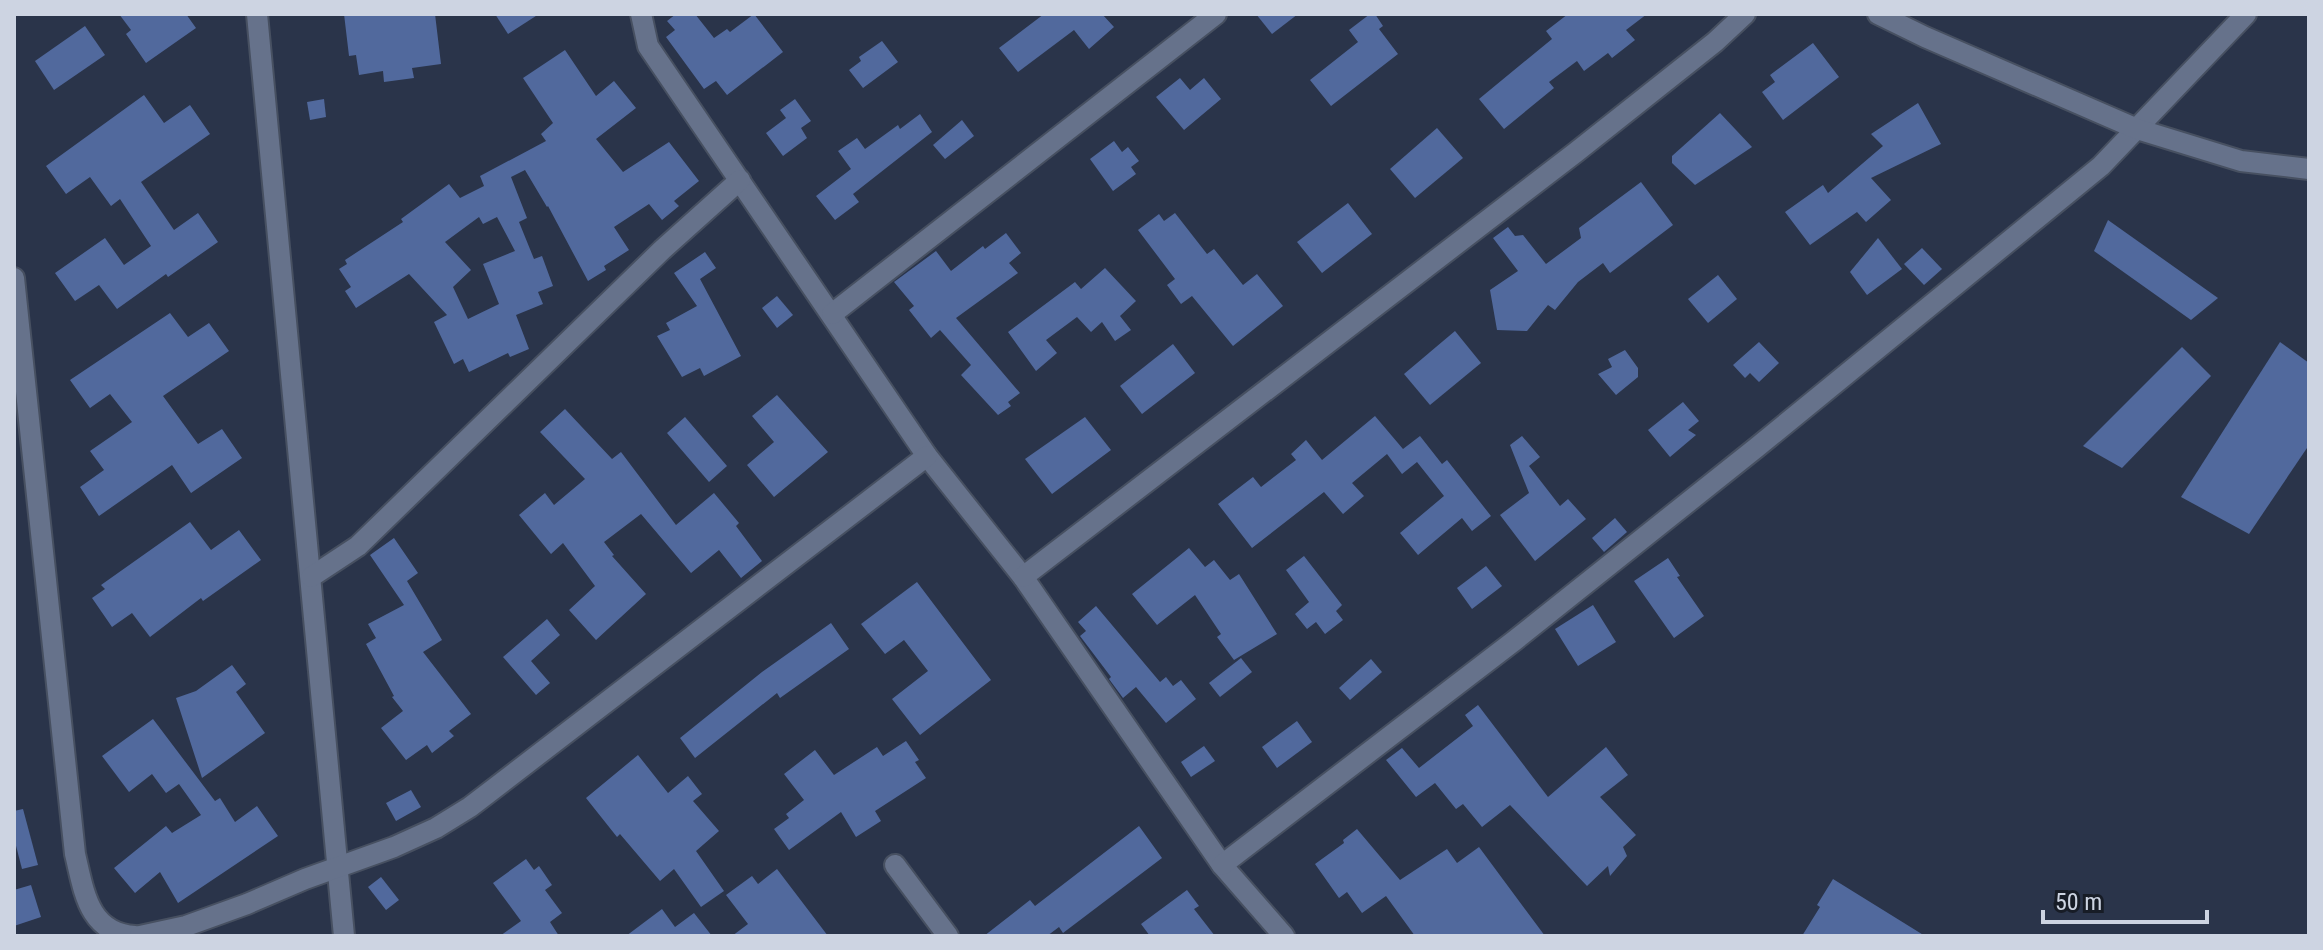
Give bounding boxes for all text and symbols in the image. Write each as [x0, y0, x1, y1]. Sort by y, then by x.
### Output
scale bar [2043, 874, 2207, 924]
text: 50 m [2055, 888, 2102, 916]

